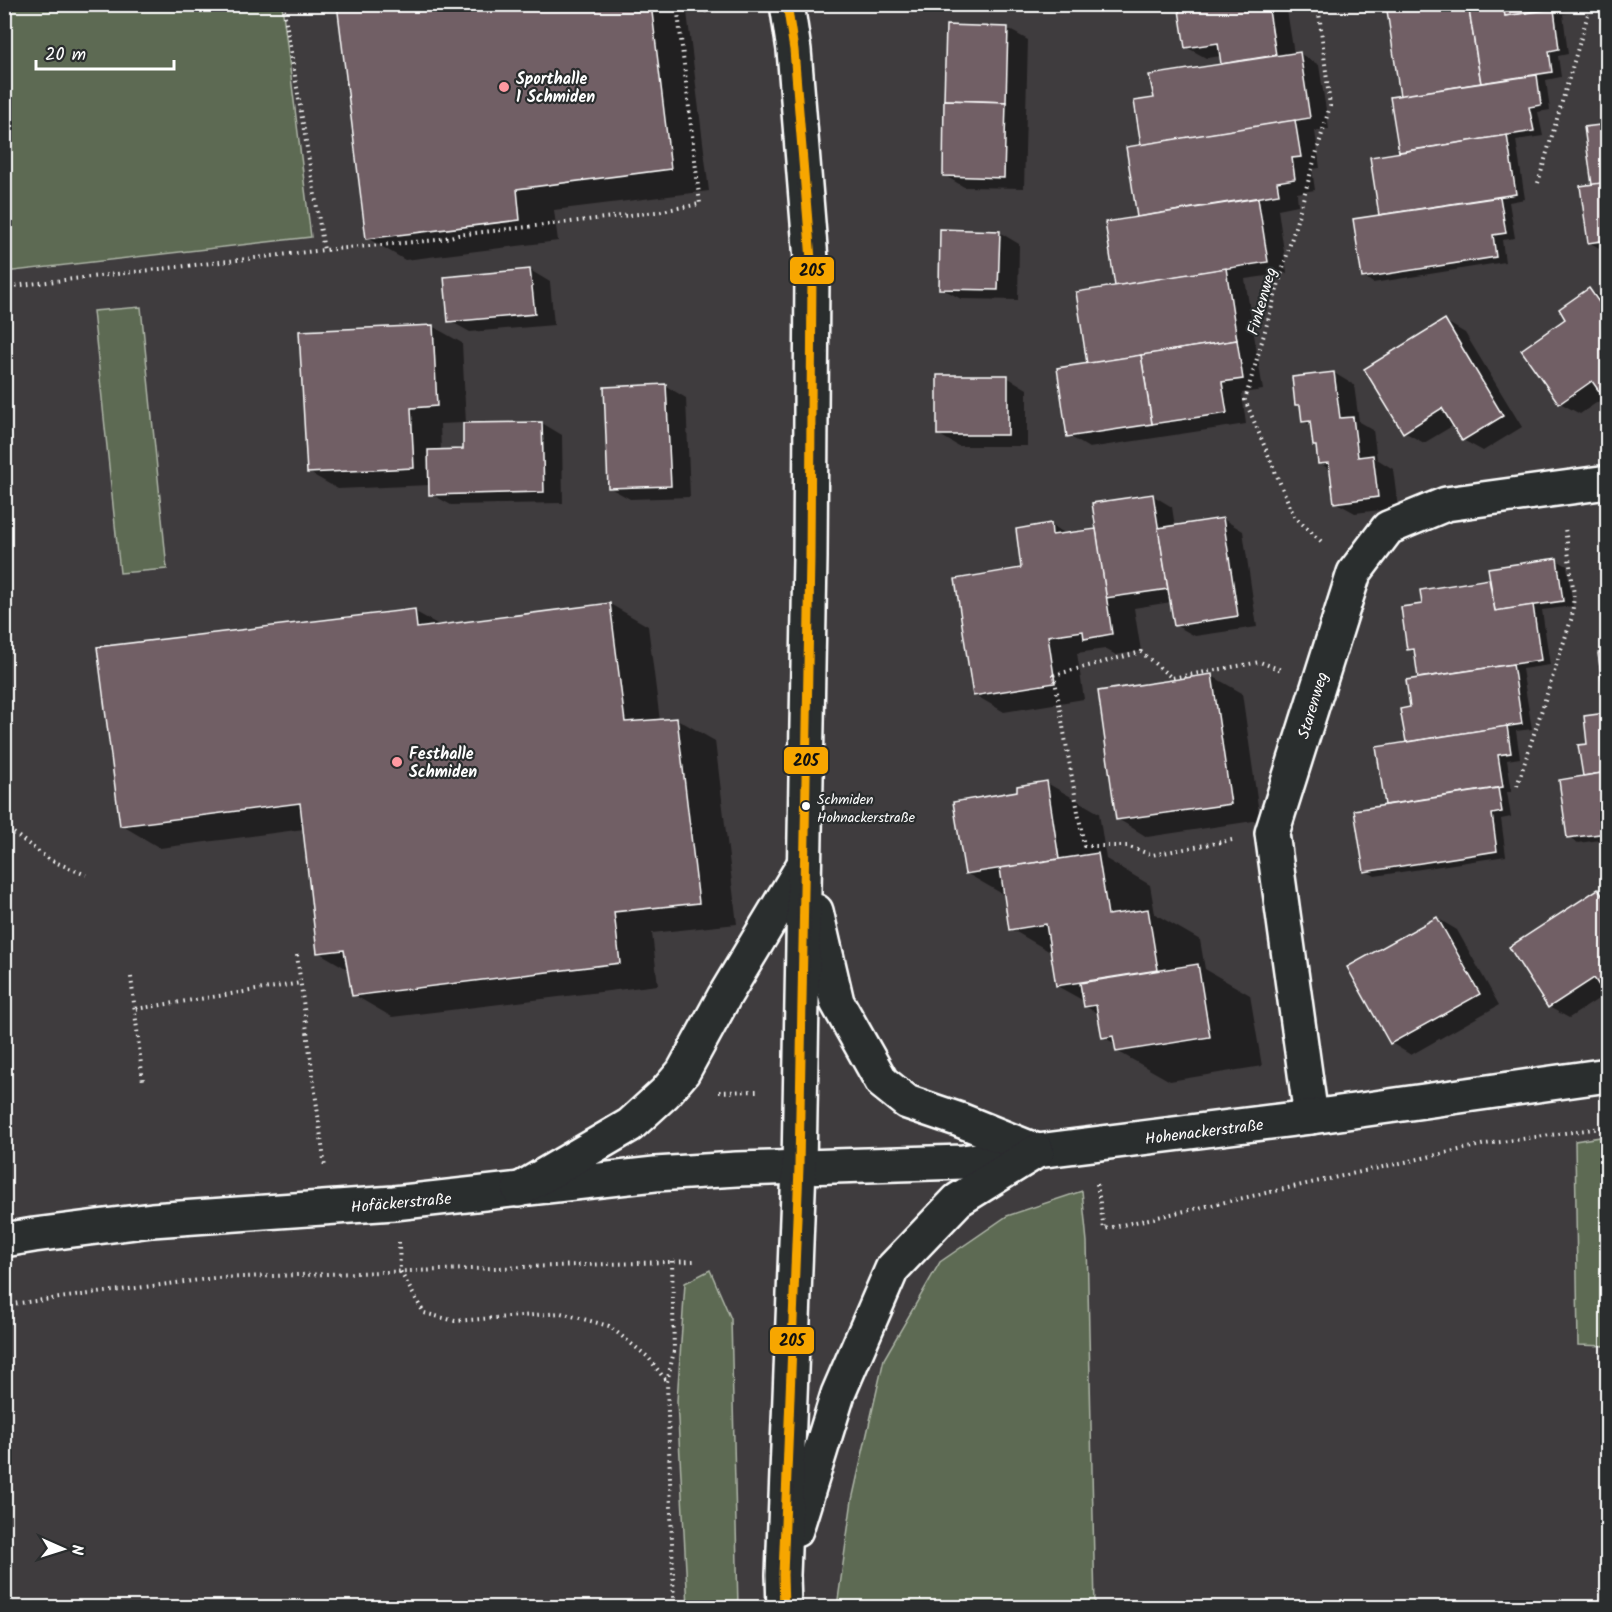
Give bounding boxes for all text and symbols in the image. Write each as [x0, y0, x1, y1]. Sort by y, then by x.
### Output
scale bar [36, 33, 174, 71]
text: 20 m [45, 41, 86, 70]
place label: Sporthalle 1 Schmiden [516, 67, 595, 110]
marker: Sporthalle 1 Schmiden [497, 80, 511, 94]
line badge: 205 [789, 256, 835, 285]
text: 205 [799, 259, 827, 284]
street label: Finkenweg [1241, 265, 1284, 338]
street label: Starenweg [1291, 669, 1335, 742]
place label: Festhalle Schmiden [409, 742, 477, 785]
line badge: 205 [783, 746, 829, 775]
text: 205 [793, 749, 821, 774]
marker: Festhalle Schmiden [390, 755, 404, 769]
place label: Schmiden Hohnackerstraße [817, 789, 916, 829]
marker: Schmiden Hohnackerstraße [800, 800, 812, 812]
street label: Hohenackerstraße [1143, 1113, 1265, 1152]
street label: Hofäckerstraße [350, 1187, 453, 1220]
line badge: 205 [769, 1326, 815, 1355]
text: 205 [779, 1329, 807, 1354]
north arrow [33, 1519, 93, 1579]
text: N [64, 1544, 89, 1555]

